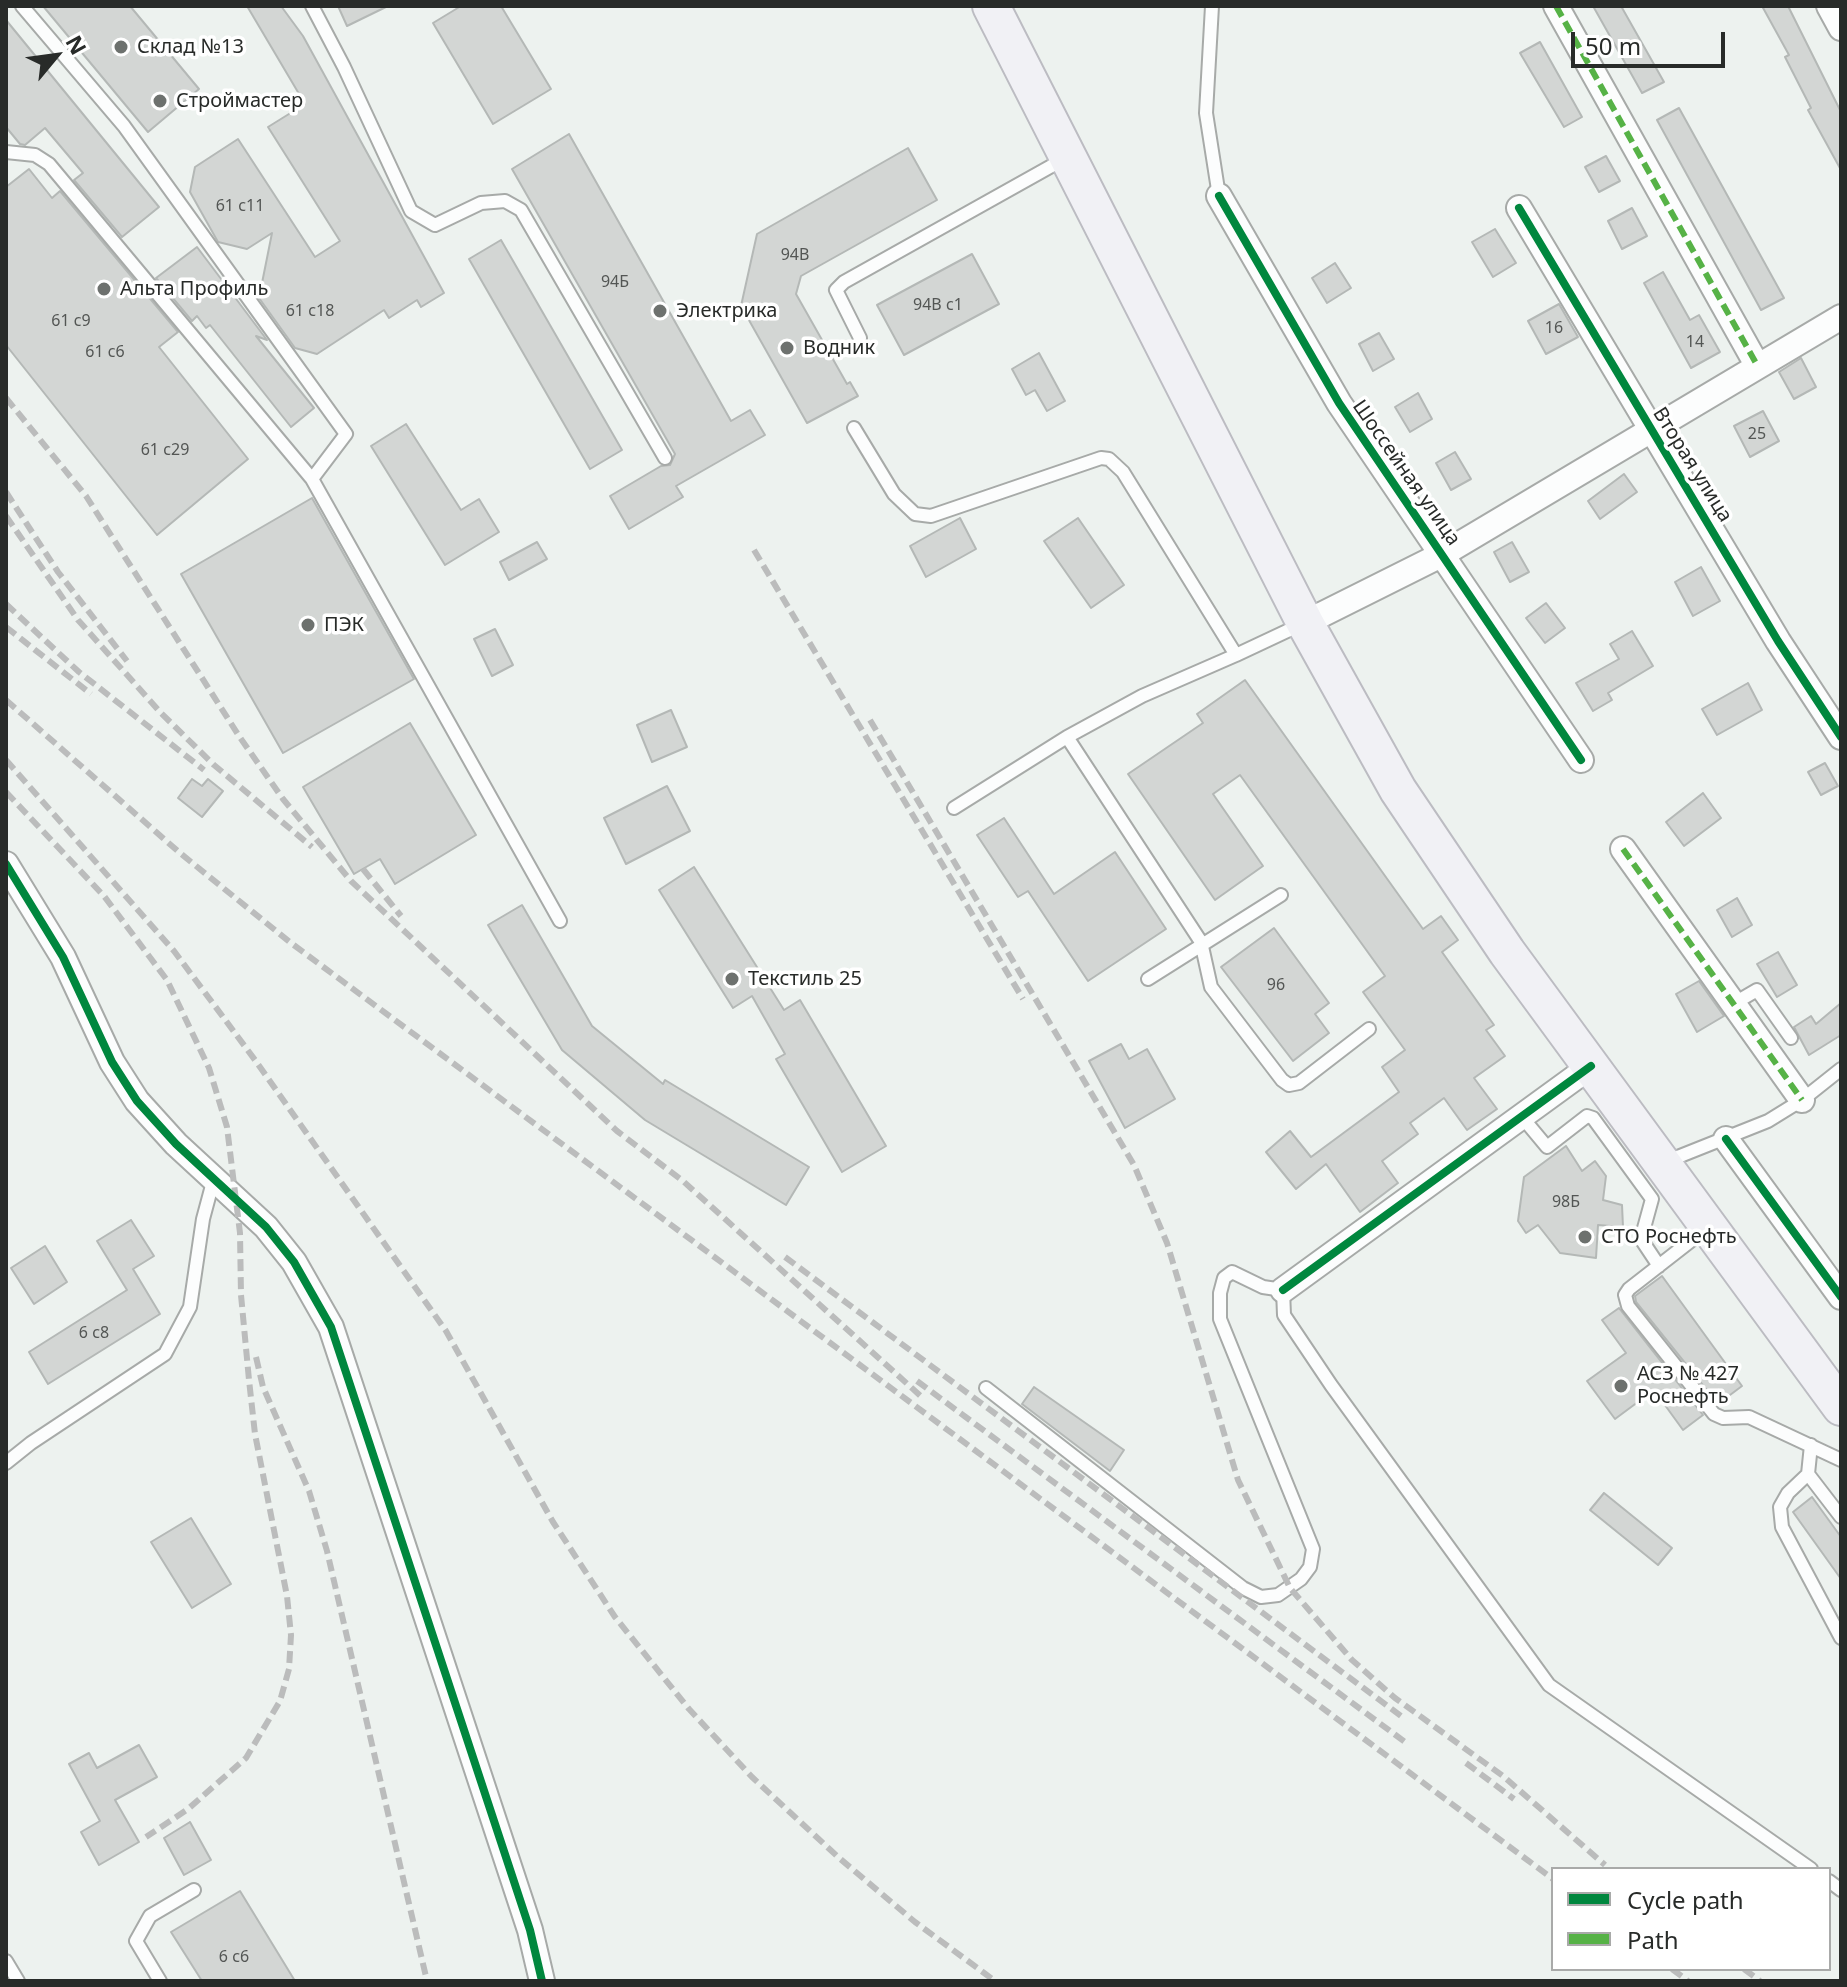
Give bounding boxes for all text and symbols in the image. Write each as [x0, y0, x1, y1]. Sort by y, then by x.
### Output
north arrow [16, 16, 96, 96]
scale bar [1575, 16, 1729, 66]
text: N [60, 29, 94, 59]
text: 50 m [1585, 29, 1641, 62]
place label: Склад №13 [137, 35, 244, 59]
marker: Склад №13 [112, 38, 130, 56]
place label: Строймастер [176, 89, 303, 113]
marker: Строймастер [151, 92, 169, 110]
house number: 61 с11 [216, 196, 264, 216]
house number: 94В [781, 245, 809, 265]
house number: 94Б [601, 272, 629, 292]
place label: Альта Профиль [120, 277, 268, 301]
marker: Альта Профиль [95, 280, 113, 298]
house number: 94В с1 [913, 295, 963, 315]
place label: Электрика [676, 299, 777, 323]
house number: 61 с18 [286, 301, 334, 321]
marker: Электрика [651, 302, 669, 320]
house number: 61 с9 [51, 311, 91, 331]
house number: 16 [1545, 318, 1563, 338]
house number: 14 [1686, 332, 1704, 352]
place label: Водник [803, 336, 875, 360]
marker: Водник [778, 339, 796, 357]
house number: 61 с6 [85, 342, 125, 362]
street label: Шоссейная улица [1347, 396, 1465, 550]
street label: Вторая улица [1647, 403, 1737, 527]
house number: 25 [1748, 424, 1766, 444]
house number: 61 с29 [141, 440, 189, 460]
place label: ПЭК [324, 613, 364, 637]
marker: ПЭК [299, 616, 317, 634]
place label: Текстиль 25 [748, 967, 862, 991]
marker: Текстиль 25 [723, 970, 741, 988]
house number: 96 [1267, 975, 1285, 995]
house number: 98Б [1552, 1192, 1580, 1212]
place label: СТО Роснефть [1601, 1225, 1737, 1249]
marker: СТО Роснефть [1576, 1228, 1594, 1246]
house number: 6 с8 [79, 1323, 109, 1343]
place label: АСЗ № 427 Роснефть [1637, 1362, 1739, 1409]
marker: АСЗ № 427 Роснефть [1612, 1377, 1630, 1395]
legend [1551, 1867, 1831, 1971]
text: Cycle path [1627, 1883, 1744, 1916]
text: Path [1627, 1923, 1678, 1956]
house number: 6 с6 [219, 1947, 249, 1967]

